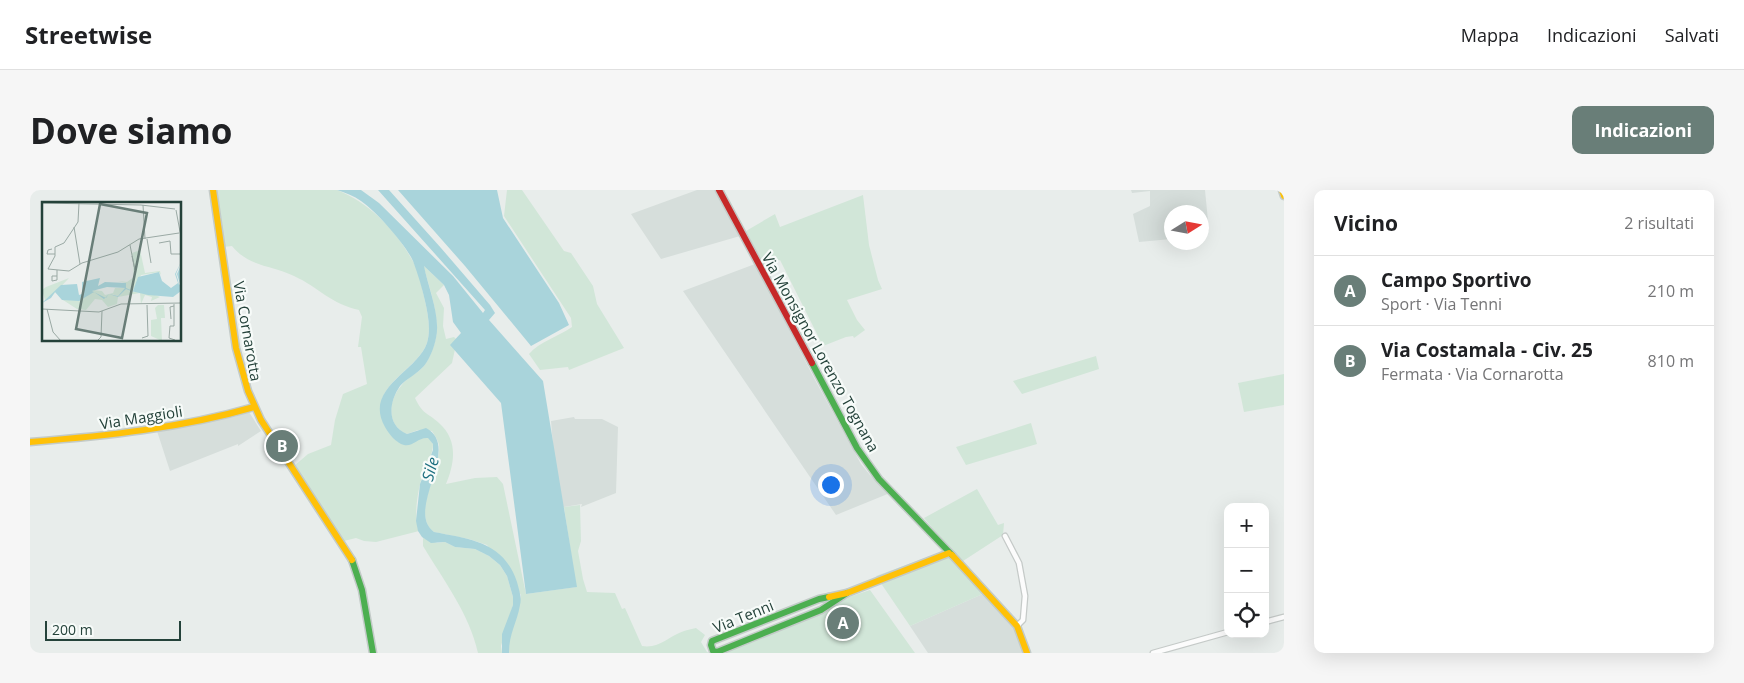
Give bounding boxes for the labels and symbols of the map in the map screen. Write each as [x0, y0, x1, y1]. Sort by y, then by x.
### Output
inset map [42, 202, 181, 341]
north arrow [1164, 205, 1209, 250]
street label: Via Monsignor Lorenzo Tognana [758, 249, 884, 455]
street label: Via Cornarotta [229, 279, 267, 383]
street label: Via Maggioli [98, 401, 184, 433]
pin: B [266, 427, 298, 465]
water label: Sile [416, 454, 444, 484]
your location [818, 472, 844, 498]
street label: Via Tenni [710, 595, 776, 637]
pin: A [827, 604, 859, 642]
scale bar [45, 618, 181, 641]

